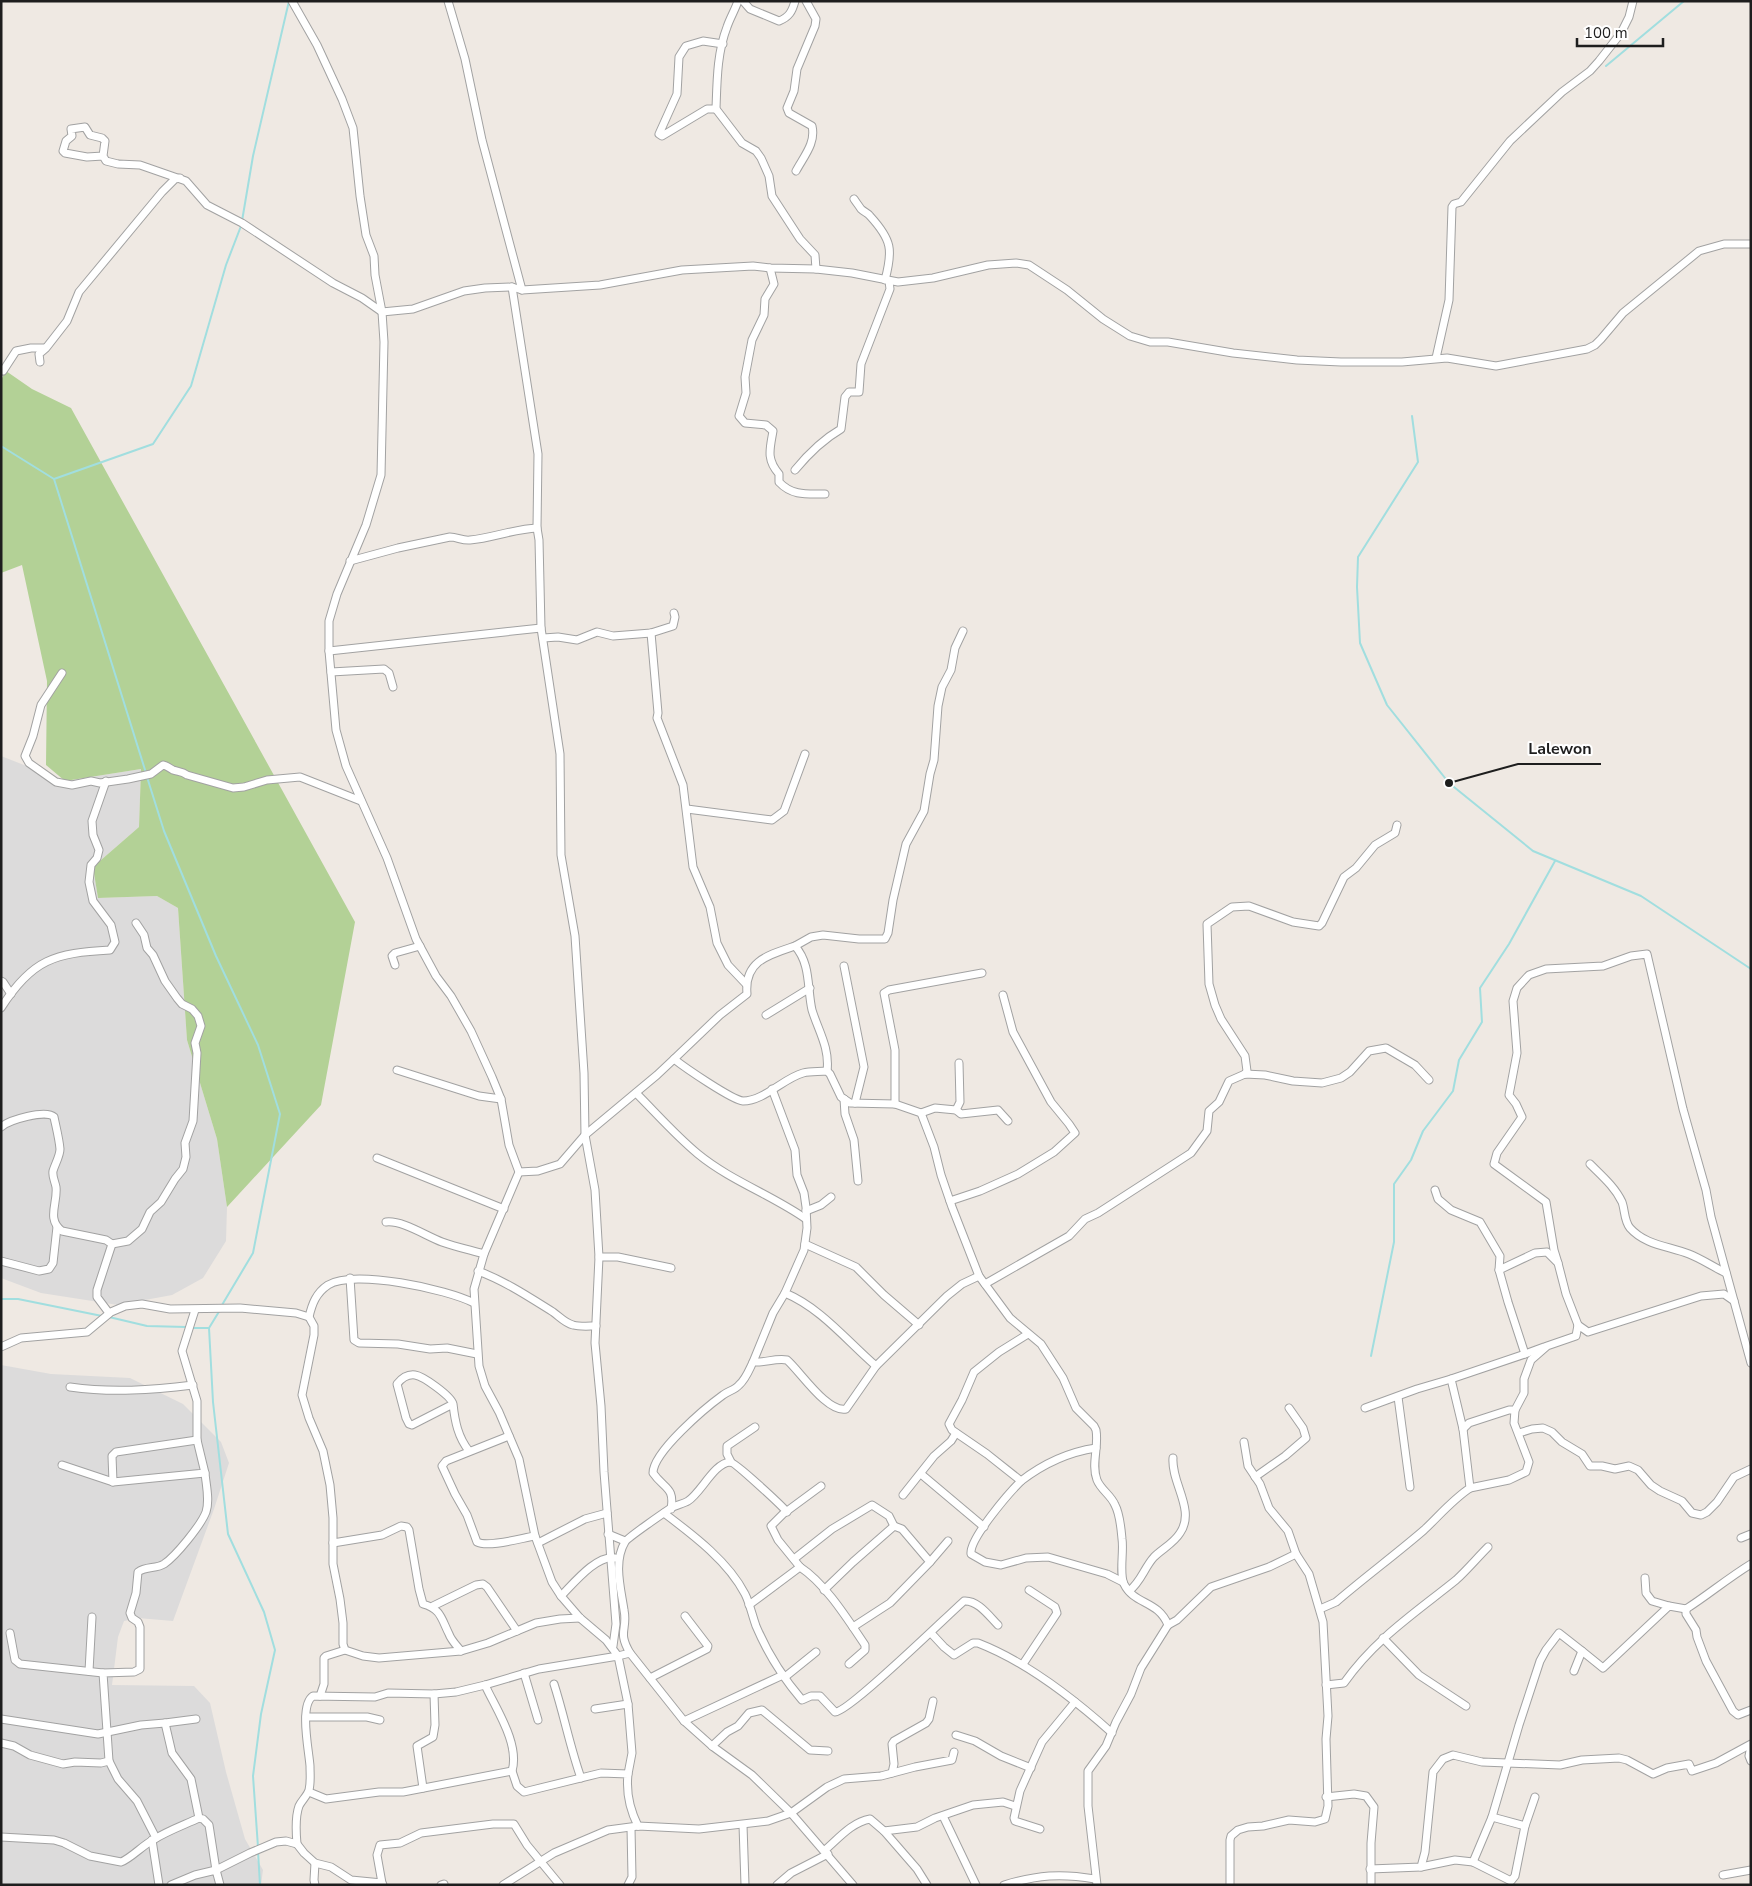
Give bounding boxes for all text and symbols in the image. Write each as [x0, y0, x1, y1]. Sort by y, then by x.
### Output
scale bar [1577, 15, 1663, 47]
text: 100 m [1584, 23, 1628, 43]
callout: Lalewon [1518, 733, 1601, 764]
text: Lalewon [1528, 738, 1592, 760]

